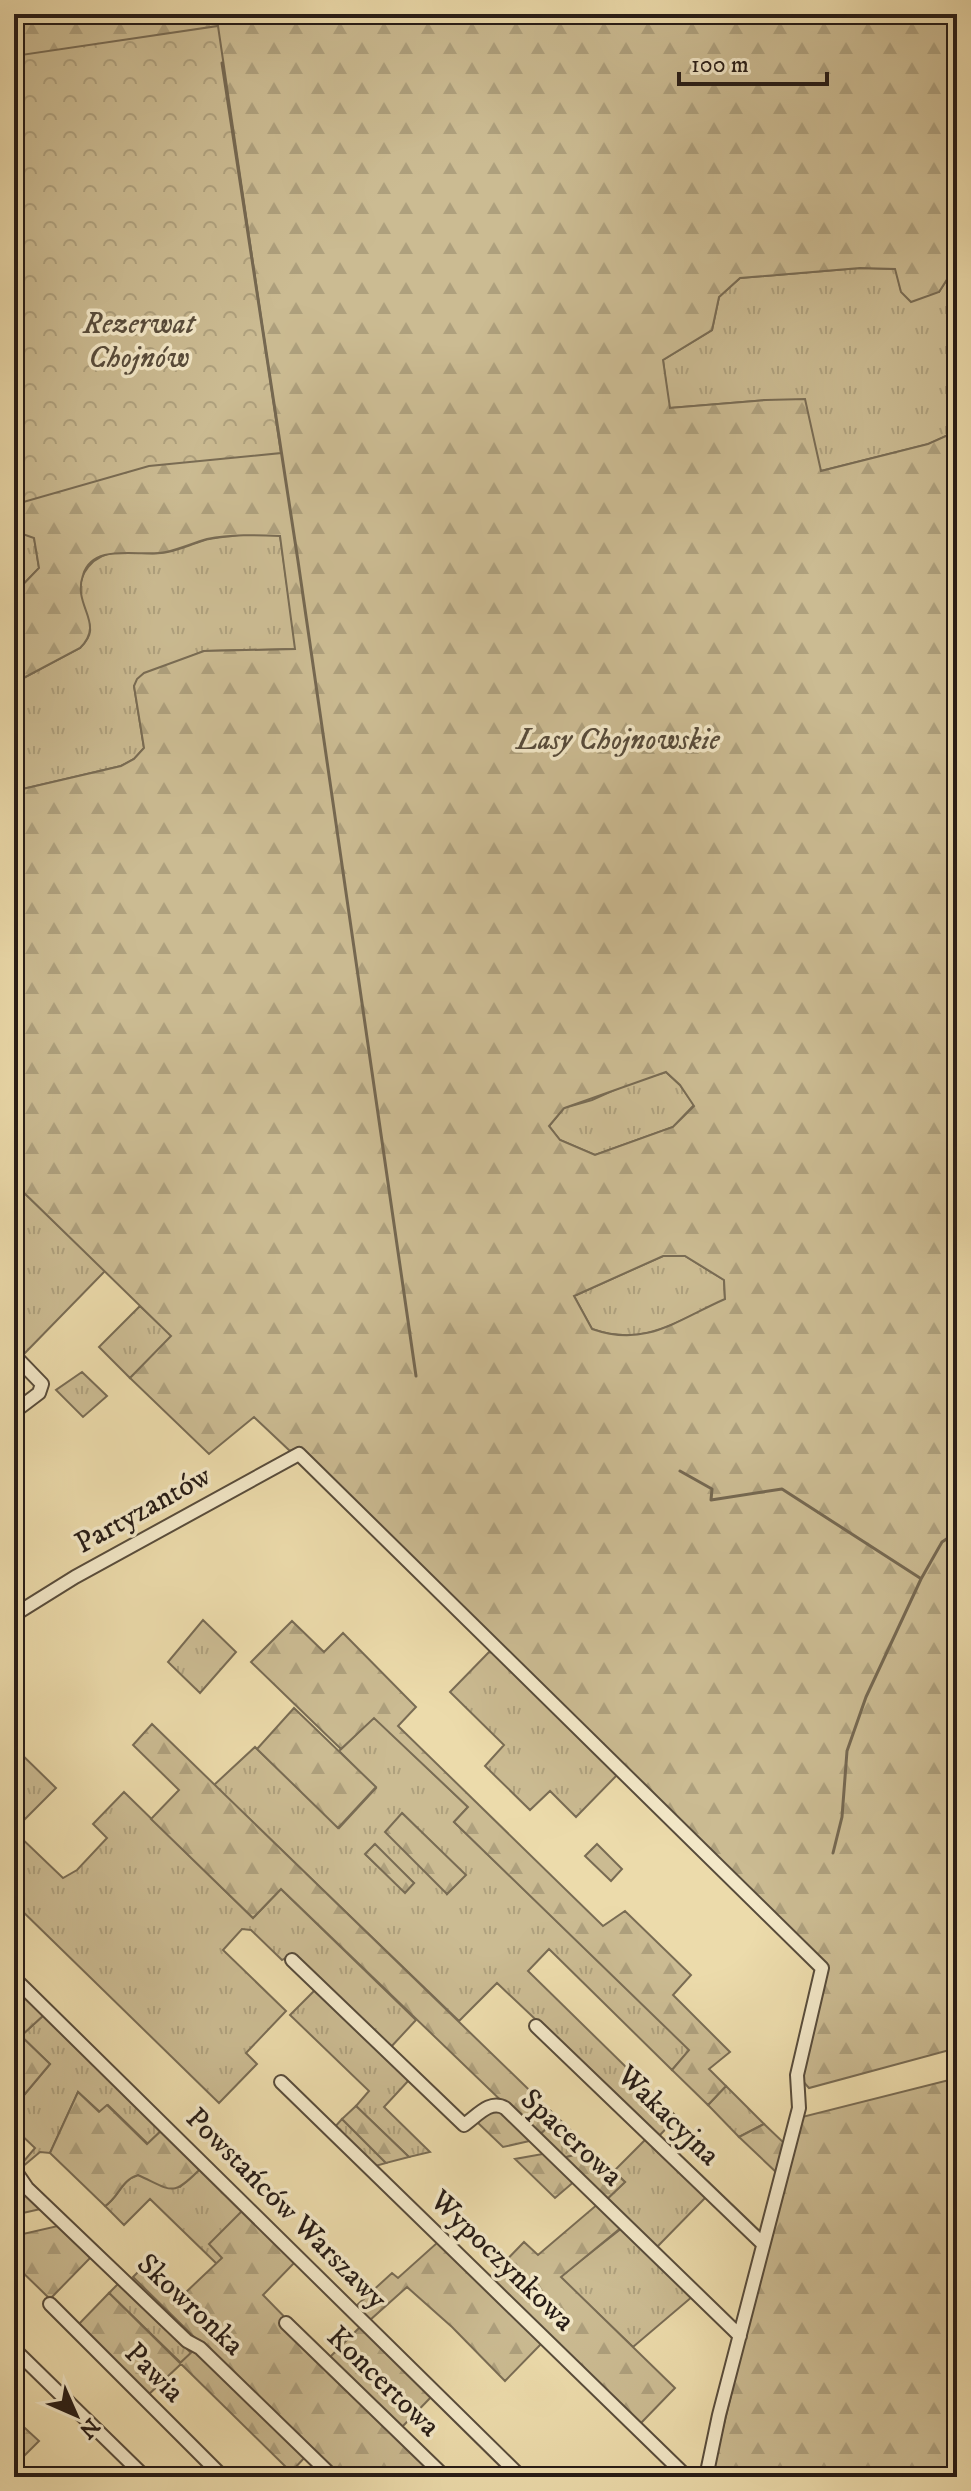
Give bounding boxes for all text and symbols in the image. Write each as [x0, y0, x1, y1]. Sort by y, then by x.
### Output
scale bar [679, 36, 827, 86]
text: 100 m [691, 50, 749, 80]
park label: Rezerwat Chojnów [82, 306, 197, 377]
park label: Lasy Chojnowskie [514, 722, 720, 759]
street label: Partyzantów [69, 1458, 217, 1562]
street label: Wakacyjna [608, 2057, 727, 2174]
street label: Spacerowa [512, 2081, 630, 2195]
street label: Powstańców Warszawy [177, 2100, 395, 2318]
street label: Wypoczynkowa [421, 2182, 582, 2340]
street label: Skowronka [129, 2246, 251, 2364]
street label: Koncertowa [319, 2319, 448, 2445]
street label: Pawia [116, 2335, 192, 2411]
north arrow [36, 2375, 116, 2455]
text: N [73, 2412, 105, 2444]

